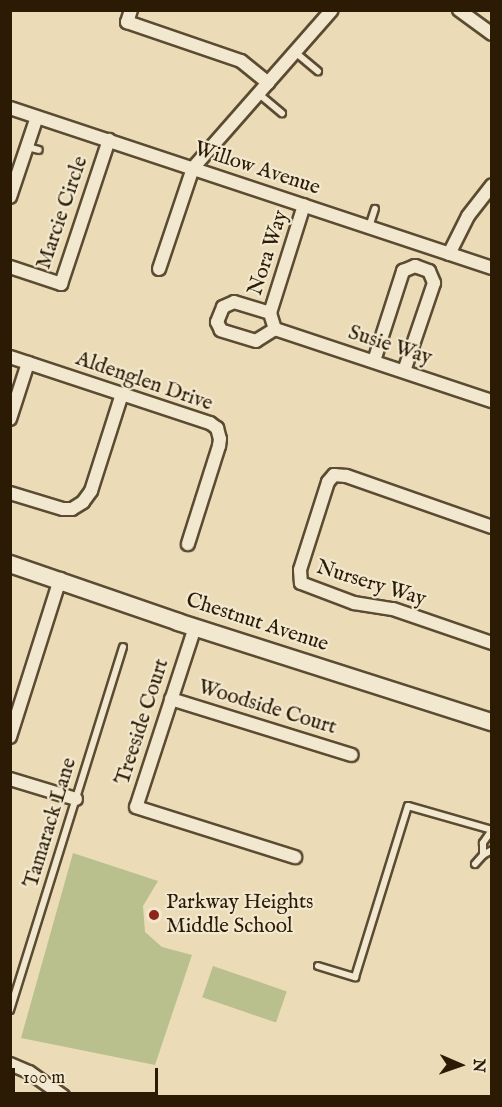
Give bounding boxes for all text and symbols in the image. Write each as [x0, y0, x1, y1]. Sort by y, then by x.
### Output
street label: Willow Avenue [191, 137, 323, 201]
street label: Marcie Circle [32, 153, 94, 273]
street label: Nora Way [243, 207, 295, 299]
street label: Susie Way [345, 321, 435, 371]
street label: Aldenglen Drive [72, 347, 216, 417]
street label: Nursery Way [313, 555, 429, 613]
street label: Chestnut Avenue [183, 588, 331, 658]
street label: Treeside Court [111, 656, 175, 788]
street label: Woodside Court [195, 675, 339, 741]
street label: Tamarack Lane [19, 755, 83, 891]
place label: Parkway Heights Middle School [166, 890, 313, 940]
marker: Parkway Heights Middle School [147, 908, 161, 922]
north arrow [430, 1035, 490, 1095]
scale bar [15, 1056, 160, 1094]
text: N [468, 1058, 488, 1073]
text: 100 m [23, 1067, 65, 1090]

